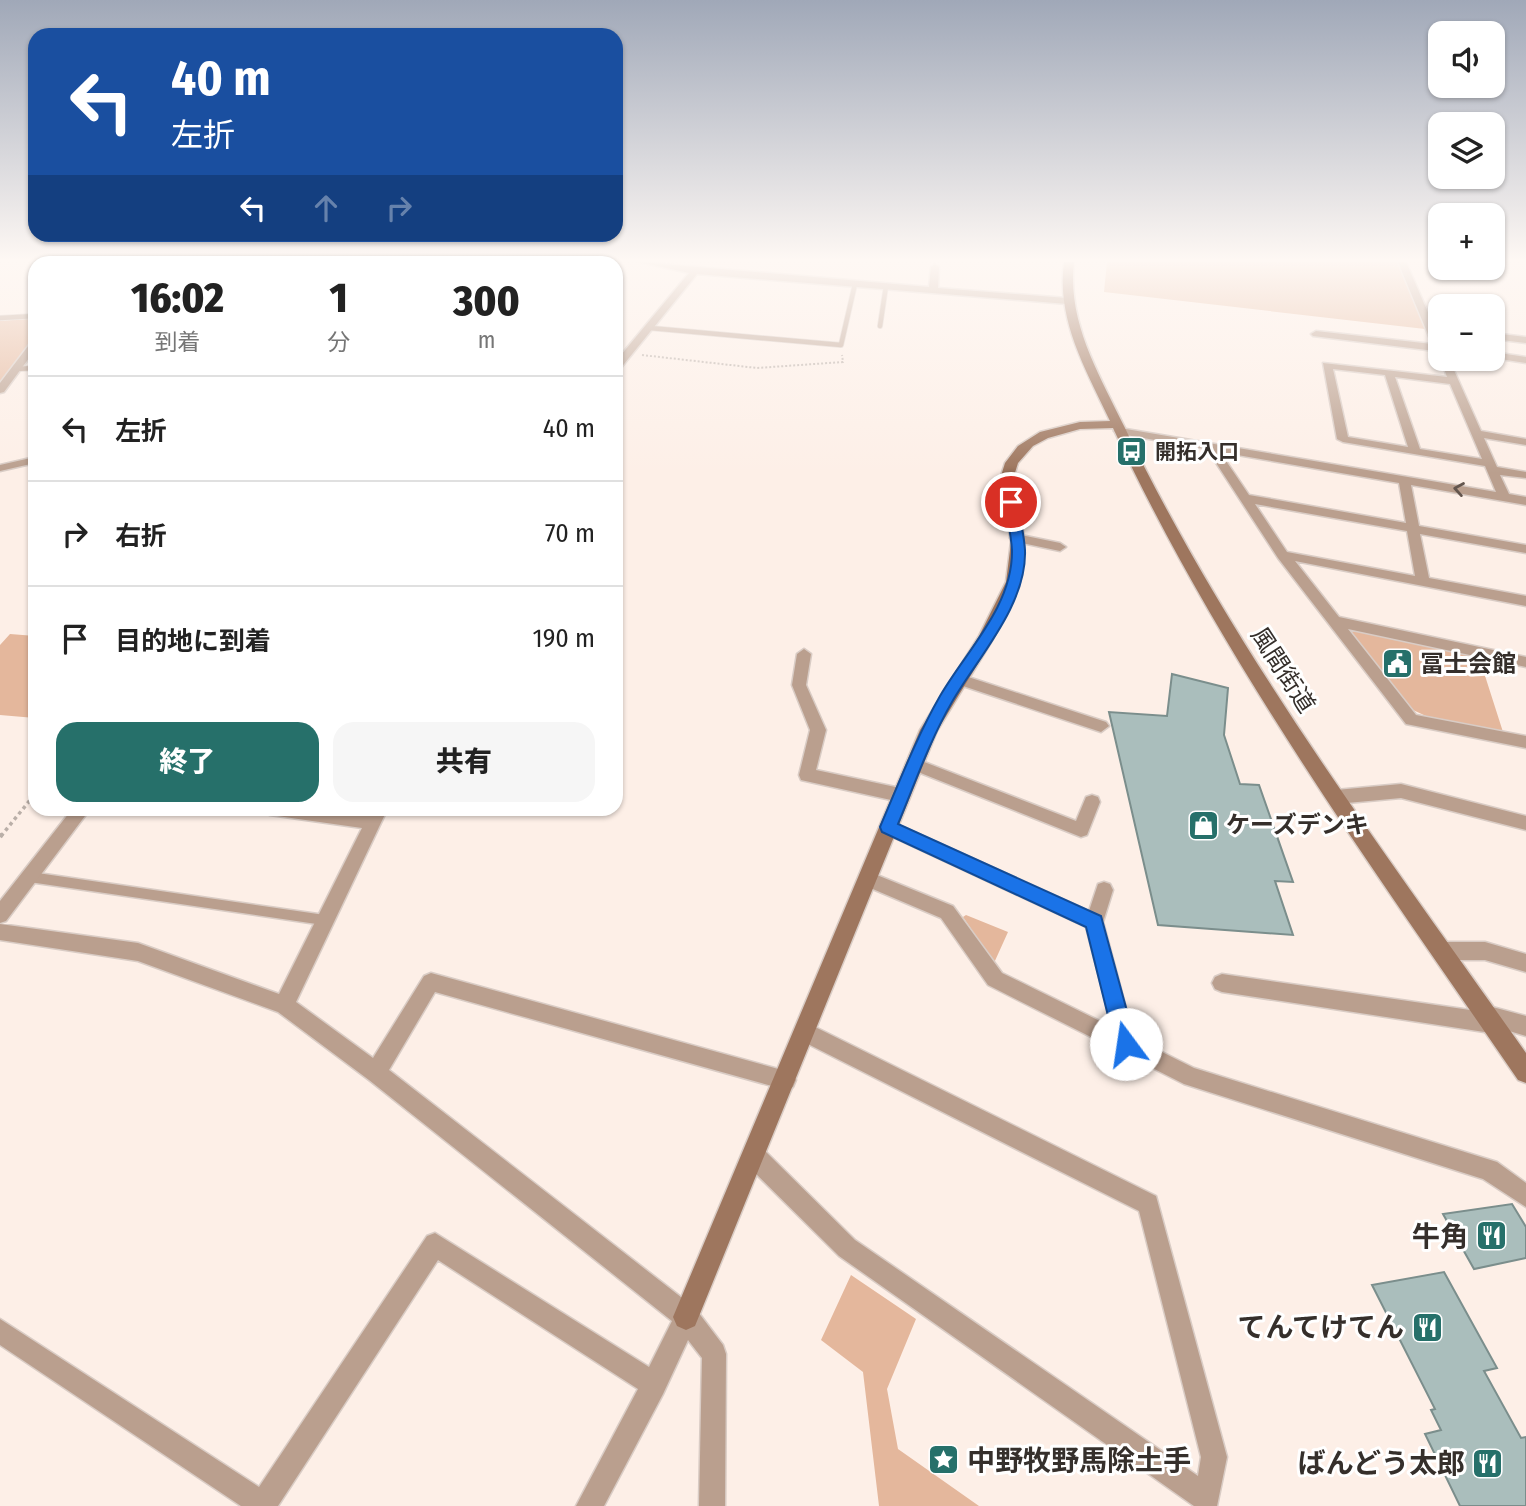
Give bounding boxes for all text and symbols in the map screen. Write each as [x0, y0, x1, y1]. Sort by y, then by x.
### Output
map controls [1428, 21, 1505, 371]
button: sound [1428, 21, 1505, 98]
text: 40 m [171, 49, 271, 108]
icon: left [56, 56, 147, 147]
button: layers [1428, 112, 1505, 189]
text: 左折 [171, 116, 235, 154]
icon: left [234, 189, 272, 227]
icon: ahead [307, 189, 345, 227]
icon: right [380, 189, 418, 227]
button: + [1428, 203, 1505, 280]
text: 16:02 [131, 273, 224, 323]
text: 1 [330, 273, 348, 323]
text: 300 [453, 276, 520, 326]
button: − [1428, 294, 1505, 371]
text: m [478, 326, 495, 354]
text: 到着 [155, 328, 201, 356]
text: 分 [327, 328, 350, 356]
icon: left [56, 410, 94, 448]
text: 40 m [543, 413, 595, 444]
text: 左折 [115, 416, 167, 447]
bus stop icon: 開拓入口 [1115, 435, 1149, 469]
place label: 開拓入口 [1155, 439, 1239, 465]
pin [981, 472, 1041, 532]
one-way arrow [1453, 482, 1465, 497]
icon: arrive [992, 483, 1030, 521]
icon: right [56, 515, 94, 553]
text: 70 m [545, 518, 595, 549]
text: 右折 [115, 521, 167, 552]
icon: arrive [56, 620, 94, 658]
street label: 風間街道 [1245, 622, 1321, 718]
text: 190 m [533, 623, 595, 654]
text: 目的地に到着 [115, 626, 271, 657]
public building icon: 冨士会館 [1380, 647, 1414, 681]
place label: 冨士会館 [1420, 650, 1516, 678]
button: 終了 [56, 722, 319, 802]
button: 共有 [333, 722, 595, 802]
shop icon: ケーズデンキ [1186, 808, 1220, 842]
place label: ケーズデンキ [1226, 811, 1369, 839]
position arrow [1089, 1007, 1163, 1081]
restaurant icon: 牛角 [1474, 1219, 1508, 1253]
place label: 牛角 [1412, 1220, 1468, 1253]
restaurant icon: てんてけてん [1410, 1310, 1444, 1344]
place label: てんてけてん [1237, 1311, 1404, 1344]
place icon: 中野牧野馬除土手 [927, 1443, 961, 1477]
place label: 中野牧野馬除土手 [967, 1444, 1191, 1477]
restaurant icon: ばんどう太郎 [1471, 1446, 1505, 1480]
place label: ばんどう太郎 [1298, 1447, 1465, 1480]

